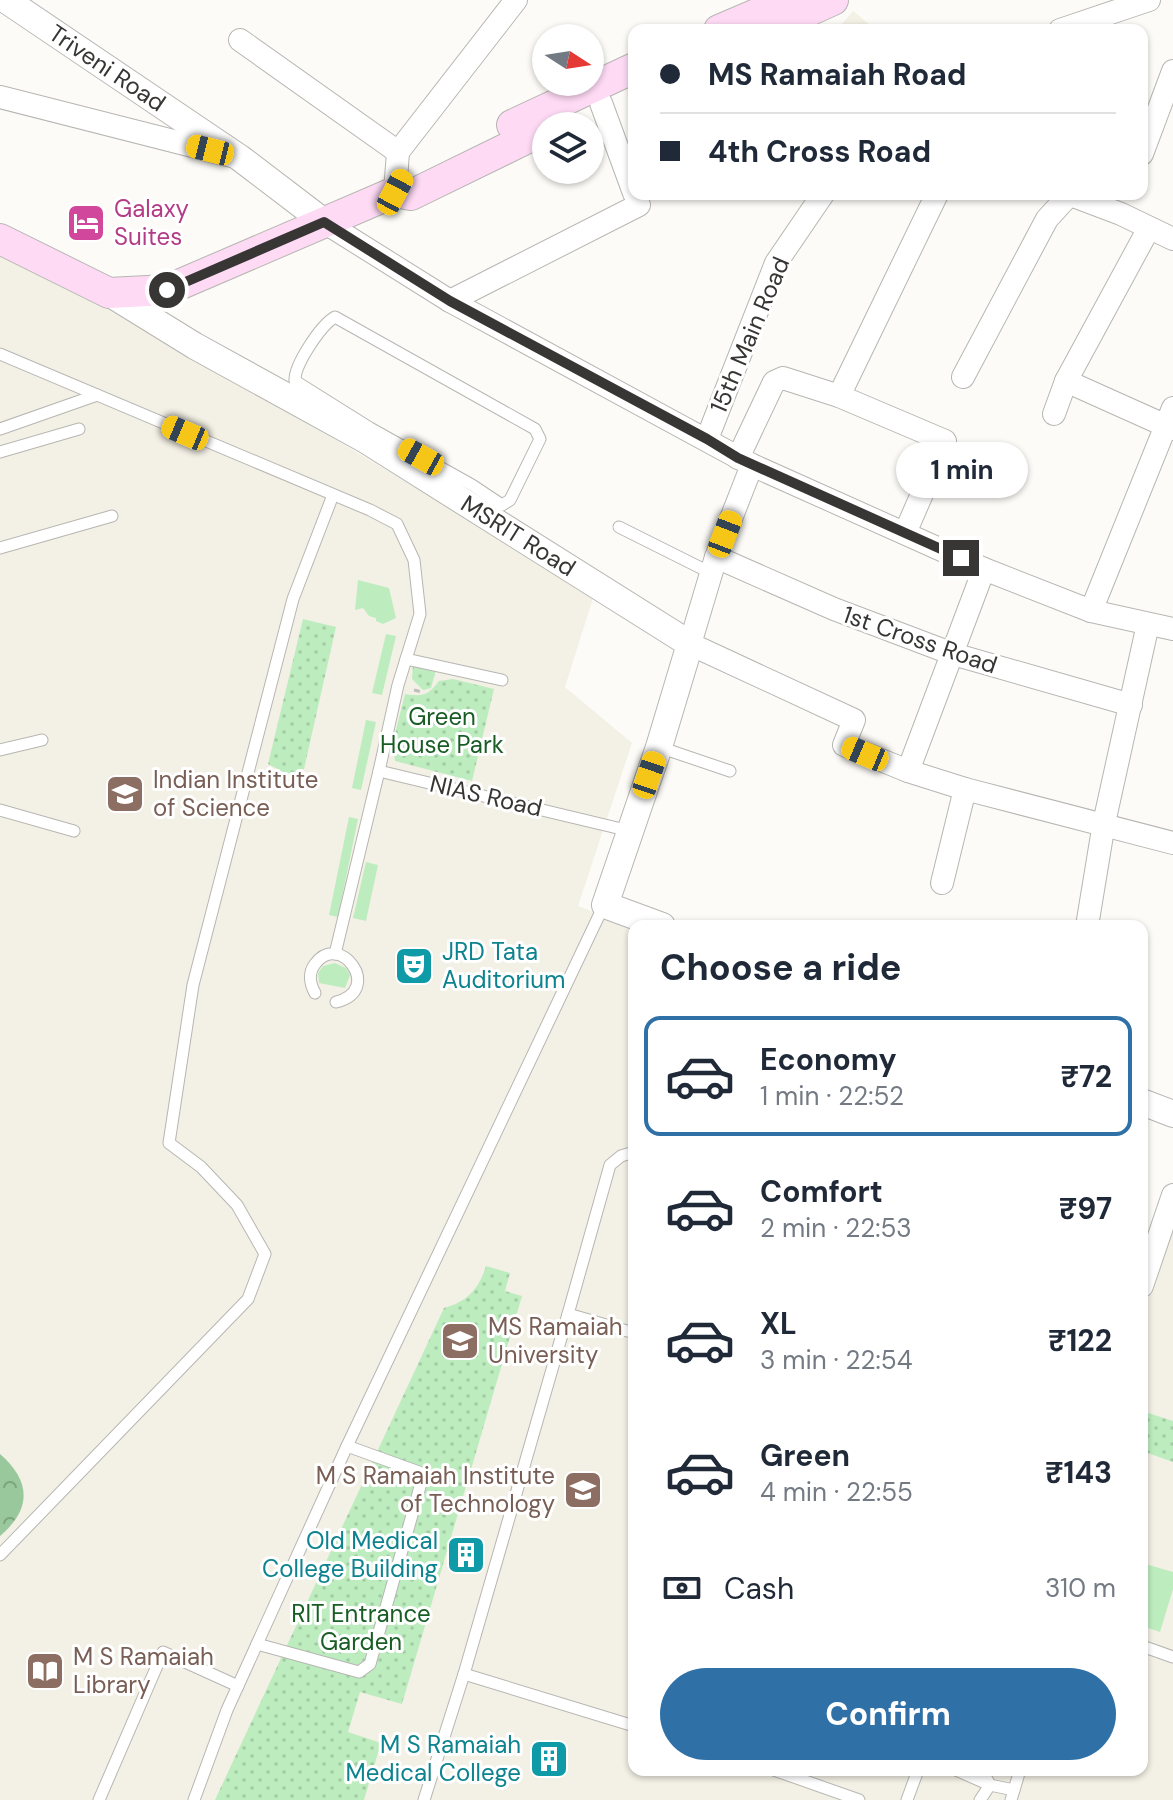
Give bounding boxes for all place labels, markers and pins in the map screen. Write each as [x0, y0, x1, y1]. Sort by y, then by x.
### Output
place label: Galaxy Suites [114, 193, 189, 252]
hotel icon: Galaxy Suites [65, 202, 107, 244]
place label: Indian Institute of Science [153, 764, 318, 823]
school or university icon: Indian Institute of Science [104, 773, 146, 815]
place label: JRD Tata Auditorium [442, 936, 565, 995]
theatre icon: JRD Tata Auditorium [393, 945, 435, 987]
place label: MS Ramaiah University [488, 1311, 623, 1370]
school or university icon: MS Ramaiah University [439, 1320, 481, 1362]
place label: M S Ramaiah Institute of Technology [316, 1460, 555, 1519]
school or university icon: M S Ramaiah Institute of Technology [562, 1469, 604, 1511]
place label: Old Medical College Building [262, 1525, 438, 1584]
building icon: Old Medical College Building [445, 1534, 487, 1576]
place label: M S Ramaiah Library [73, 1641, 214, 1700]
library icon: M S Ramaiah Library [24, 1650, 66, 1692]
place label: M S Ramaiah Medical College [346, 1729, 521, 1788]
building icon: M S Ramaiah Medical College [528, 1738, 570, 1780]

